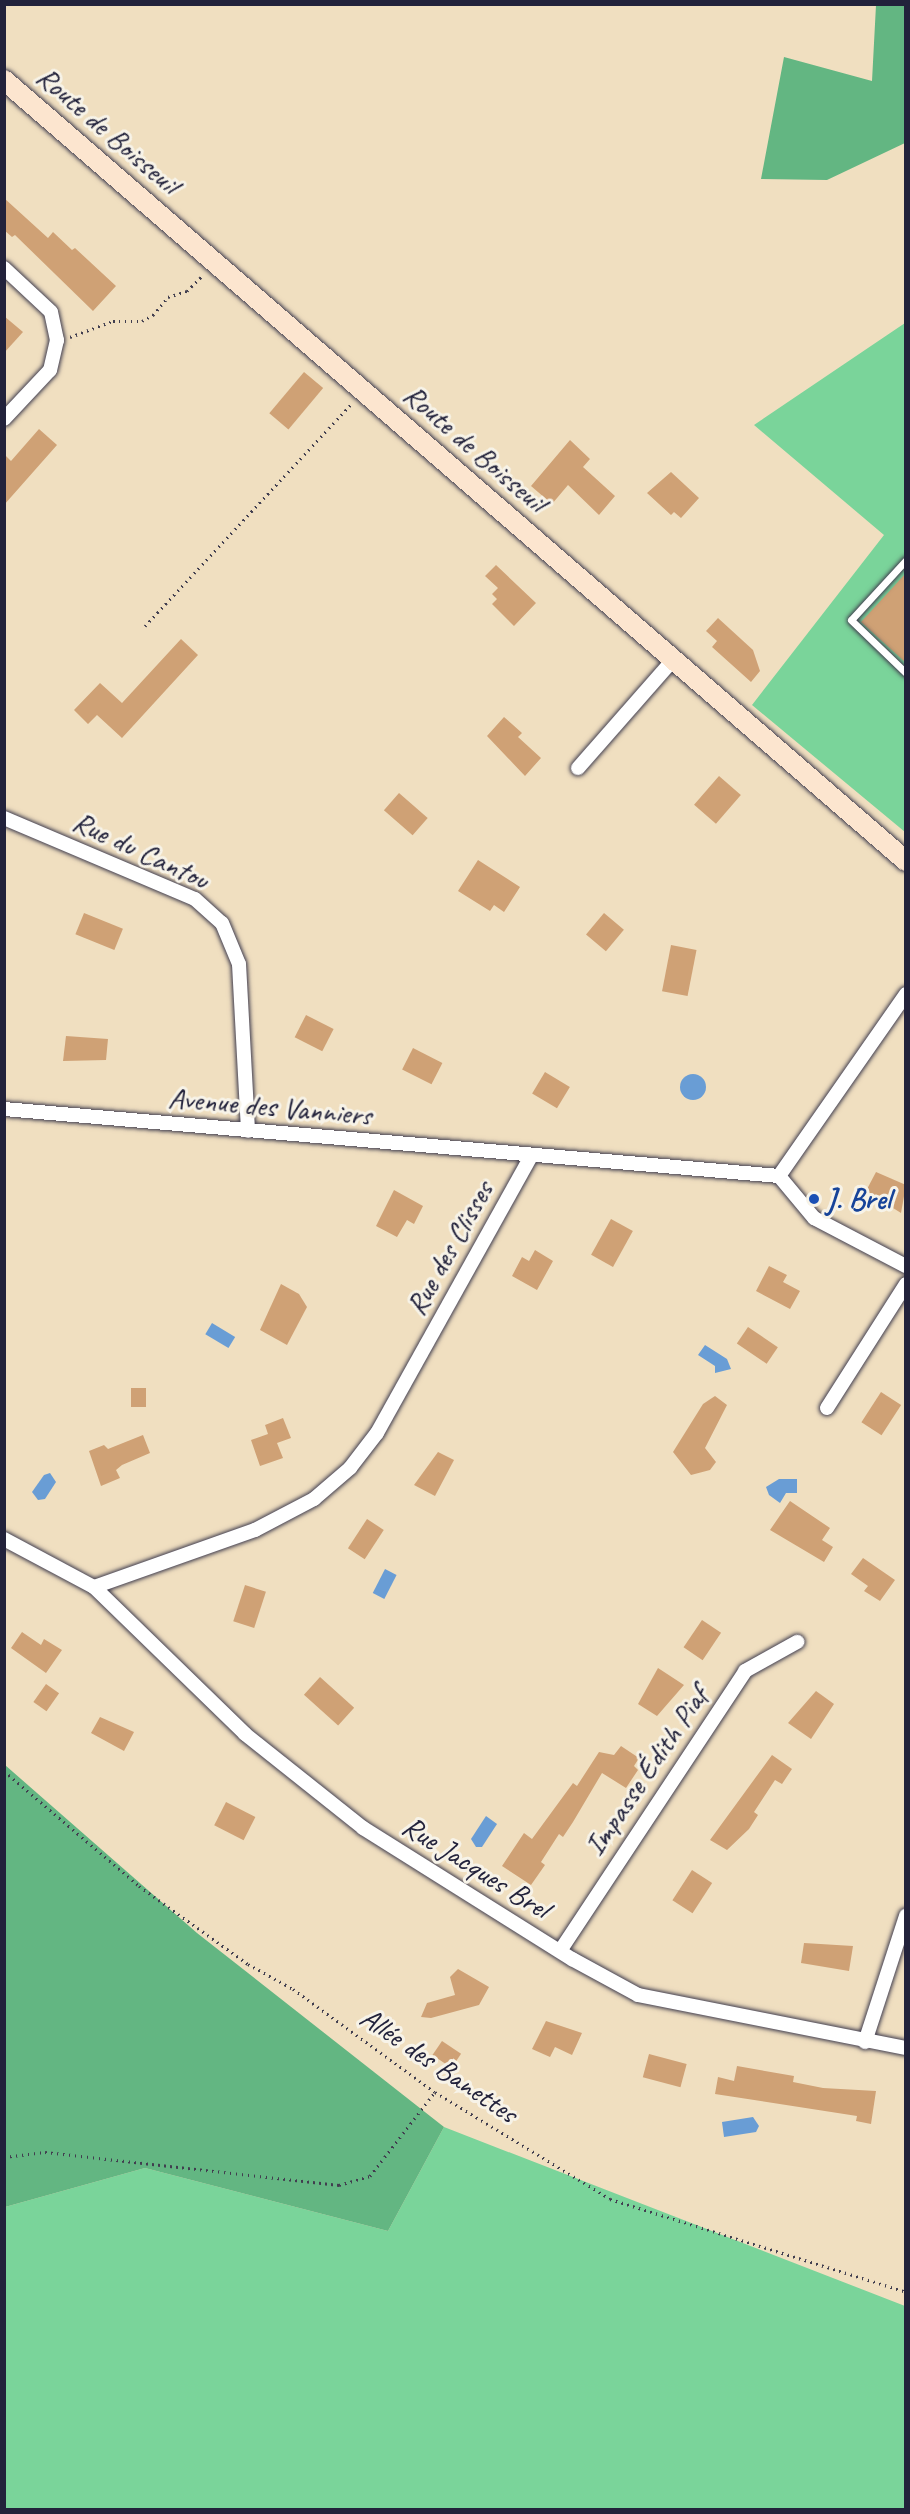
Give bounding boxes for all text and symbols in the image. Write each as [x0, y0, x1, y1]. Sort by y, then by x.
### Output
street label: Route de Boisseuil [29, 58, 187, 202]
street label: Route de Boisseuil [396, 376, 554, 520]
street label: Rue du Cantou [67, 803, 215, 897]
street label: Avenue des Vanniers [166, 1079, 374, 1133]
street label: Rue des Clisses [397, 1175, 501, 1321]
place label: J. Brel [826, 1181, 890, 1217]
marker: J. Brel [807, 1192, 821, 1206]
street label: Impasse Édith Piaf [576, 1680, 716, 1862]
street label: Rue Jacques Brel [396, 1808, 556, 1926]
street label: Allée des Banettes [353, 1999, 525, 2131]

